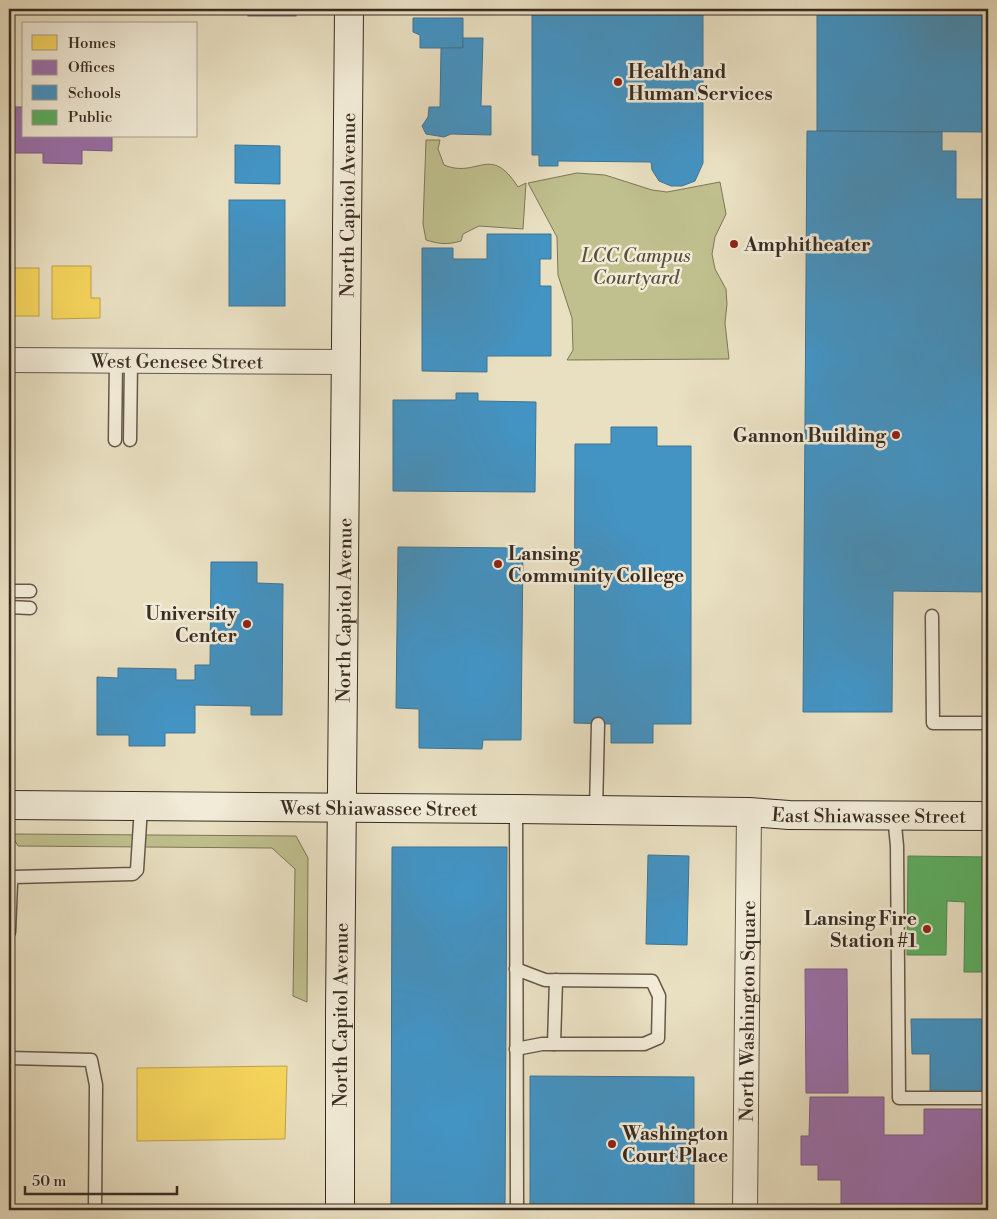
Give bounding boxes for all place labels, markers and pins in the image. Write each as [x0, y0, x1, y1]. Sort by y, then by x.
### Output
place label: Health and Human Services [628, 60, 773, 106]
marker: Health and Human Services [612, 76, 624, 88]
place label: Amphitheater [743, 233, 871, 257]
marker: Amphitheater [728, 238, 740, 250]
place label: Gannon Building [733, 424, 887, 448]
marker: Gannon Building [890, 429, 902, 441]
place label: Lansing Community College [508, 542, 684, 588]
marker: Lansing Community College [492, 558, 504, 570]
place label: University Center [145, 602, 237, 648]
marker: University Center [241, 618, 253, 630]
place label: Lansing Fire Station #1 [804, 907, 917, 953]
marker: Lansing Fire Station #1 [921, 923, 933, 935]
place label: Washington Court Place [621, 1122, 729, 1168]
marker: Washington Court Place [606, 1138, 618, 1150]

